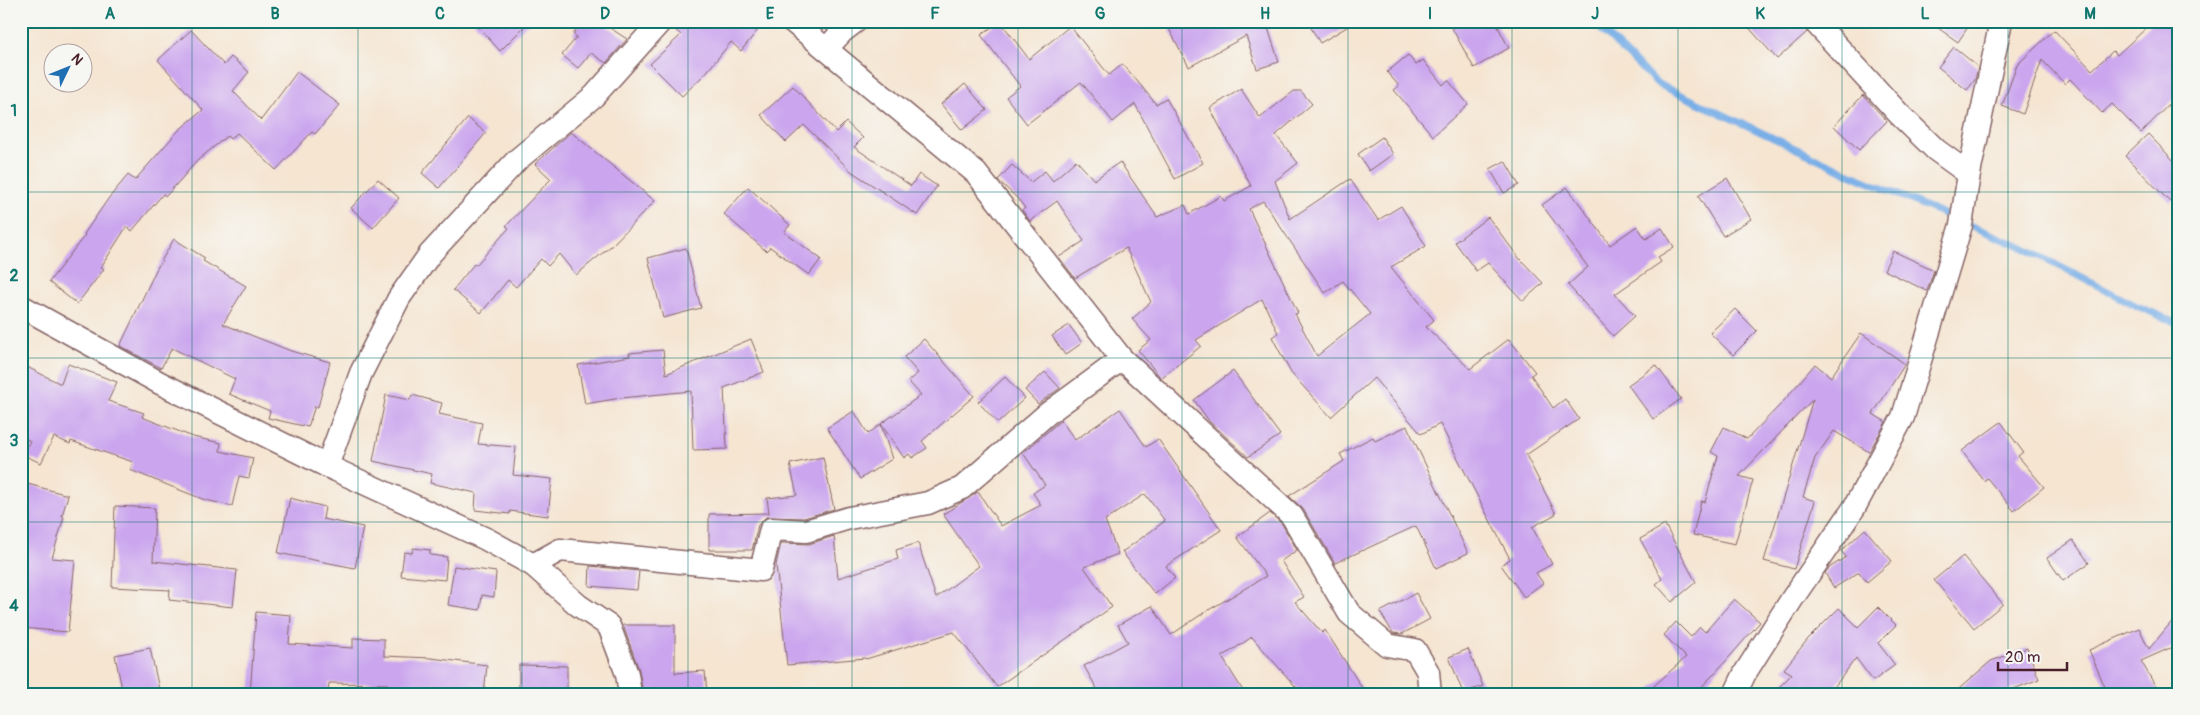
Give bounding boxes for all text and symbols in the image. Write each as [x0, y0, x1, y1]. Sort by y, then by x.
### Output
text: A [105, 4, 116, 24]
text: B [270, 4, 280, 24]
text: C [435, 4, 445, 24]
text: D [600, 4, 610, 24]
text: E [766, 4, 775, 24]
text: F [930, 4, 940, 24]
text: G [1095, 4, 1106, 24]
text: H [1260, 4, 1270, 24]
text: I [1428, 4, 1432, 24]
text: J [1591, 4, 1599, 24]
text: K [1755, 4, 1765, 24]
text: L [1920, 4, 1930, 24]
text: M [2084, 4, 2096, 24]
north arrow [42, 42, 92, 92]
text: N [68, 50, 87, 69]
text: 1 [11, 101, 17, 121]
text: 2 [10, 266, 19, 286]
text: 3 [10, 431, 19, 451]
text: 4 [9, 596, 19, 616]
scale bar [1998, 640, 2066, 672]
text: 20 m [2005, 648, 2040, 667]

